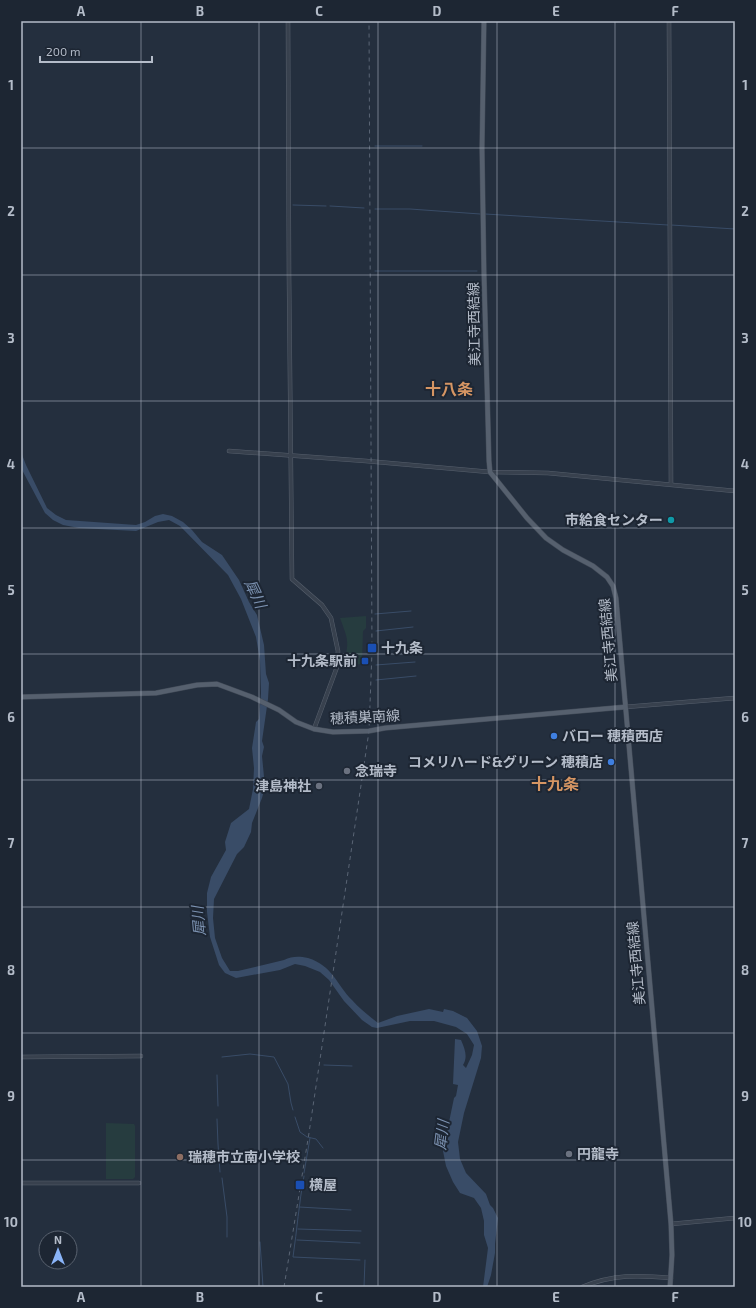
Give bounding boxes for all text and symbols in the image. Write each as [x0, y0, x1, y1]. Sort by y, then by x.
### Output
text: A [77, 3, 86, 19]
text: B [196, 3, 204, 19]
text: C [315, 3, 323, 19]
text: D [433, 3, 442, 19]
text: E [552, 3, 560, 19]
text: F [671, 3, 679, 19]
scale bar [40, 38, 152, 64]
text: 200 m [46, 44, 80, 58]
text: 1 [8, 77, 14, 93]
text: 1 [742, 77, 748, 93]
text: 2 [7, 203, 15, 219]
text: 2 [741, 203, 749, 219]
street label: 美江寺西結線 [464, 282, 483, 366]
text: 3 [7, 330, 15, 346]
text: 3 [741, 330, 749, 346]
district label: 十八条 [425, 379, 473, 398]
text: 4 [7, 456, 15, 472]
text: 4 [741, 456, 749, 472]
place label: 市給食センター [565, 511, 663, 528]
marker: 市給食センター [666, 515, 676, 525]
water label: 犀川 [241, 576, 271, 613]
text: 5 [7, 582, 15, 598]
text: 5 [741, 582, 749, 598]
street label: 美江寺西結線 [595, 597, 620, 683]
place label: 十九条 [381, 639, 423, 656]
marker: 十九条 [366, 642, 378, 654]
place label: 十九条駅前 [287, 652, 357, 669]
marker: 十九条駅前 [360, 656, 370, 666]
street label: 穂積巣南線 [330, 706, 400, 727]
text: 6 [7, 709, 15, 725]
text: 6 [741, 709, 749, 725]
place label: バロー 穂積西店 [562, 727, 663, 744]
marker: バロー 穂積西店 [549, 731, 559, 741]
place label: コメリハード&グリーン 穂積店 [408, 753, 603, 770]
marker: コメリハード&グリーン 穂積店 [606, 757, 616, 767]
place label: 念瑞寺 [355, 762, 397, 779]
marker: 念瑞寺 [342, 766, 352, 776]
district label: 十九条 [531, 774, 579, 793]
place label: 津島神社 [255, 777, 311, 794]
marker: 津島神社 [314, 781, 324, 791]
text: 7 [8, 835, 15, 851]
text: 7 [742, 835, 749, 851]
water label: 犀川 [188, 903, 208, 937]
street label: 美江寺西結線 [623, 920, 648, 1006]
text: 8 [7, 962, 15, 978]
text: 8 [741, 962, 749, 978]
text: 9 [7, 1088, 15, 1104]
text: 9 [741, 1088, 749, 1104]
water label: 犀川 [430, 1117, 452, 1151]
place label: 円龍寺 [577, 1145, 619, 1162]
place label: 瑞穂市立南小学校 [188, 1148, 300, 1165]
marker: 円龍寺 [564, 1149, 574, 1159]
marker: 瑞穂市立南小学校 [175, 1152, 185, 1162]
place label: 横屋 [309, 1176, 337, 1193]
marker: 横屋 [294, 1179, 306, 1191]
text: 10 [4, 1214, 18, 1230]
text: 10 [738, 1214, 752, 1230]
north arrow [38, 1230, 78, 1270]
text: N [54, 1233, 62, 1246]
text: A [77, 1289, 86, 1305]
text: B [196, 1289, 204, 1305]
text: C [315, 1289, 323, 1305]
text: D [433, 1289, 442, 1305]
text: E [552, 1289, 560, 1305]
text: F [671, 1289, 679, 1305]

